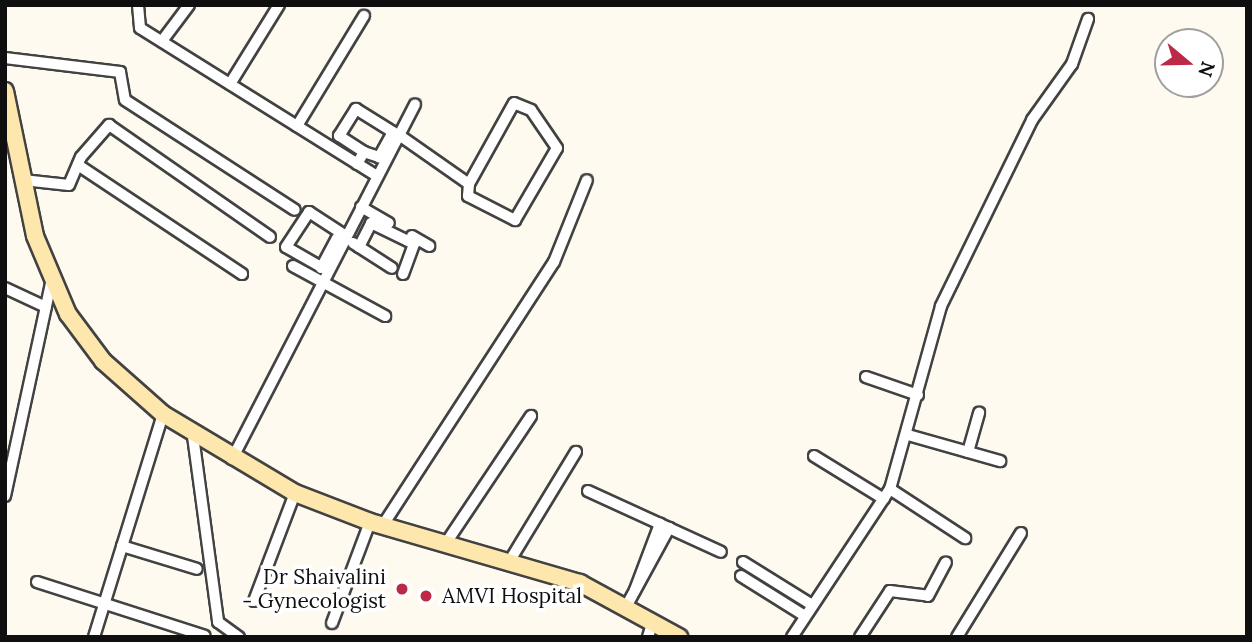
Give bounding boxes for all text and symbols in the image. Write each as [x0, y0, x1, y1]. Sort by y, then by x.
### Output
north arrow [1154, 28, 1224, 98]
text: N [1193, 58, 1221, 80]
place label: Dr Shaivalini - Gynecologist [242, 564, 386, 614]
marker: Dr Shaivalini - Gynecologist [392, 579, 412, 599]
place label: AMVI Hospital [442, 583, 582, 609]
marker: AMVI Hospital [416, 586, 436, 606]

